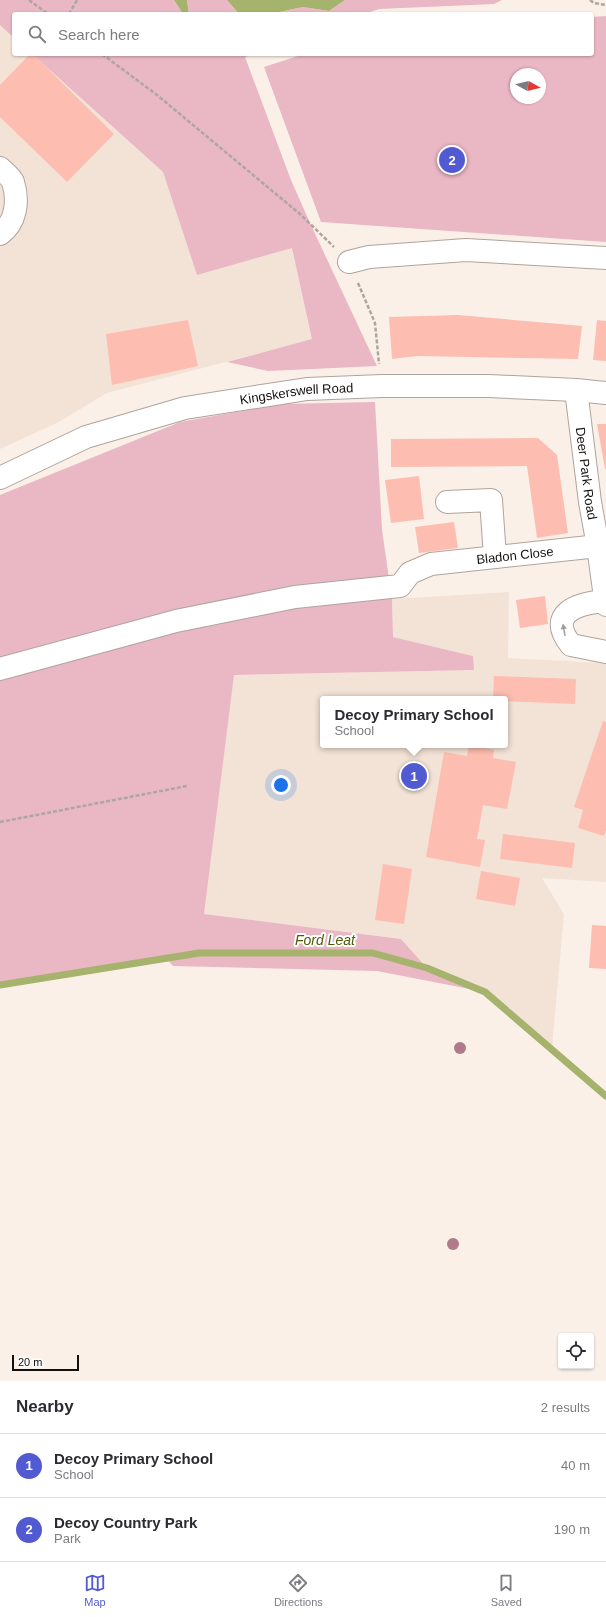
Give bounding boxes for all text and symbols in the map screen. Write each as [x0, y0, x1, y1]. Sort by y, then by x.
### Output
search box [12, 12, 594, 56]
icon: search [26, 23, 48, 45]
text: Search here [58, 26, 140, 43]
north arrow [510, 68, 546, 104]
pin: 2 [439, 145, 465, 175]
street label: Kingskerswell Road [239, 380, 353, 407]
street label: Deer Park Road [573, 426, 601, 521]
street label: Bladon Close [476, 543, 554, 567]
one-way arrow [560, 624, 566, 636]
popup [320, 696, 508, 748]
text: Decoy Primary School [334, 706, 494, 723]
text: School [334, 723, 374, 738]
pin: 1 [401, 761, 427, 791]
your location [271, 775, 291, 795]
water label: Ford Leat [295, 932, 356, 948]
map controls [558, 1333, 594, 1369]
button: locate [558, 1333, 594, 1369]
scale bar [12, 1353, 79, 1372]
text: 20 m [18, 1356, 42, 1368]
text: Nearby [16, 1397, 74, 1416]
text: 2 results [541, 1400, 590, 1415]
text: Decoy Primary School [54, 1450, 213, 1467]
text: 1 [25, 1458, 33, 1473]
text: 40 m [561, 1458, 590, 1473]
text: School [54, 1467, 94, 1482]
text: Decoy Country Park [54, 1514, 197, 1531]
text: 2 [25, 1522, 33, 1537]
text: 190 m [554, 1522, 590, 1537]
text: Park [54, 1531, 81, 1546]
tab: Map [84, 1572, 106, 1608]
tab: Directions [274, 1572, 323, 1608]
tab: Saved [491, 1572, 522, 1608]

